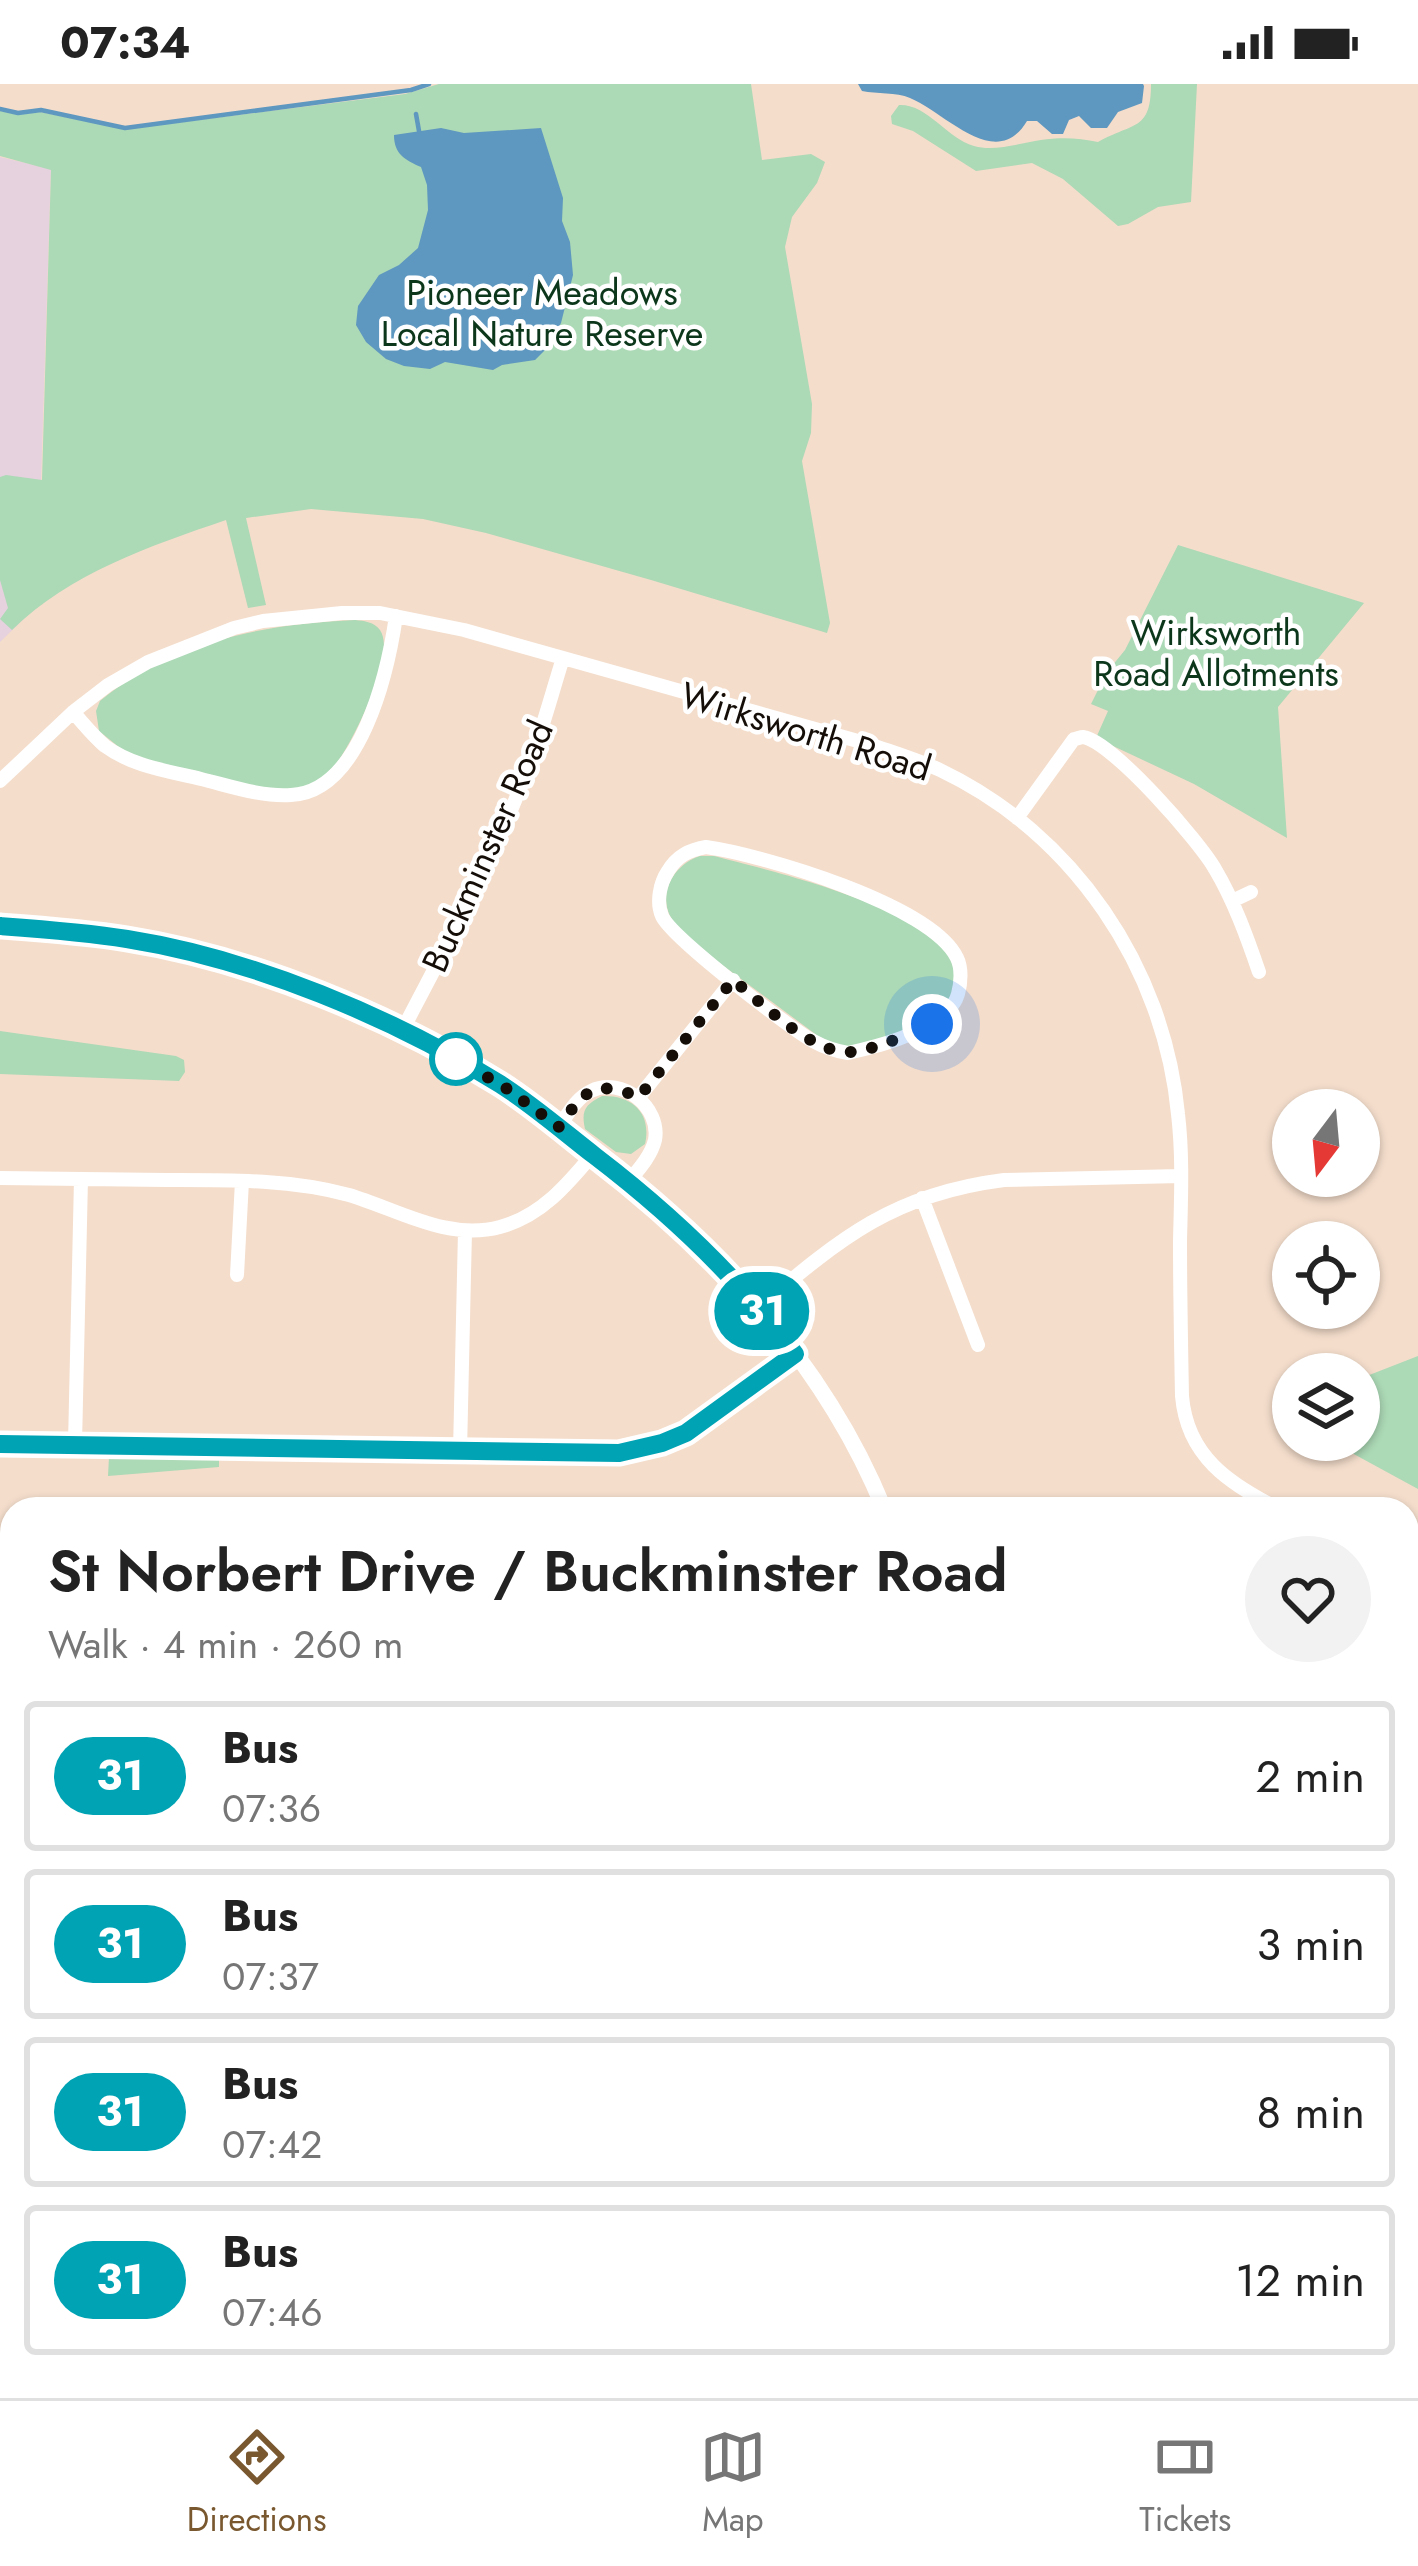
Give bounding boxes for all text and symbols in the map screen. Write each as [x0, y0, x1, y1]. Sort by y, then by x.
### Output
text: 07:34 [60, 10, 191, 75]
park label: Pioneer Meadows Local Nature Reserve [381, 266, 703, 359]
park label: Wirksworth Road Allotments [1093, 606, 1339, 699]
street label: Wirksworth Road [674, 668, 938, 794]
street label: Buckminster Road [408, 712, 566, 980]
your location [902, 994, 962, 1054]
unlabelled marker [431, 1034, 481, 1084]
north arrow [1272, 1089, 1380, 1197]
map controls [1272, 1089, 1380, 1461]
button: locate [1272, 1221, 1380, 1329]
line badge: 31 [708, 1272, 816, 1350]
text: 31 [738, 1280, 786, 1341]
button: layers [1272, 1353, 1380, 1461]
text: St Norbert Drive / Buckminster Road [48, 1530, 1008, 1612]
button: heart [1245, 1536, 1371, 1662]
text: Walk · 4 min · 260 m [48, 1616, 403, 1673]
text: Bus [222, 1715, 298, 1780]
text: 2 min [1255, 1744, 1365, 1809]
text: 31 [96, 1745, 144, 1806]
text: 07:36 [222, 1780, 321, 1837]
text: Bus [222, 1883, 298, 1948]
text: 3 min [1257, 1912, 1365, 1977]
text: 31 [96, 1913, 144, 1974]
text: 07:37 [222, 1948, 319, 2005]
text: Bus [222, 2051, 298, 2116]
text: 8 min [1257, 2080, 1365, 2145]
text: 31 [96, 2081, 144, 2142]
text: 07:42 [222, 2116, 323, 2173]
text: Bus [222, 2219, 298, 2284]
text: 12 min [1235, 2248, 1365, 2313]
text: 31 [96, 2249, 144, 2310]
text: 07:46 [222, 2284, 323, 2341]
tab: Directions [187, 2424, 326, 2543]
tab: Map [700, 2424, 766, 2543]
tab: Tickets [1139, 2424, 1231, 2543]

